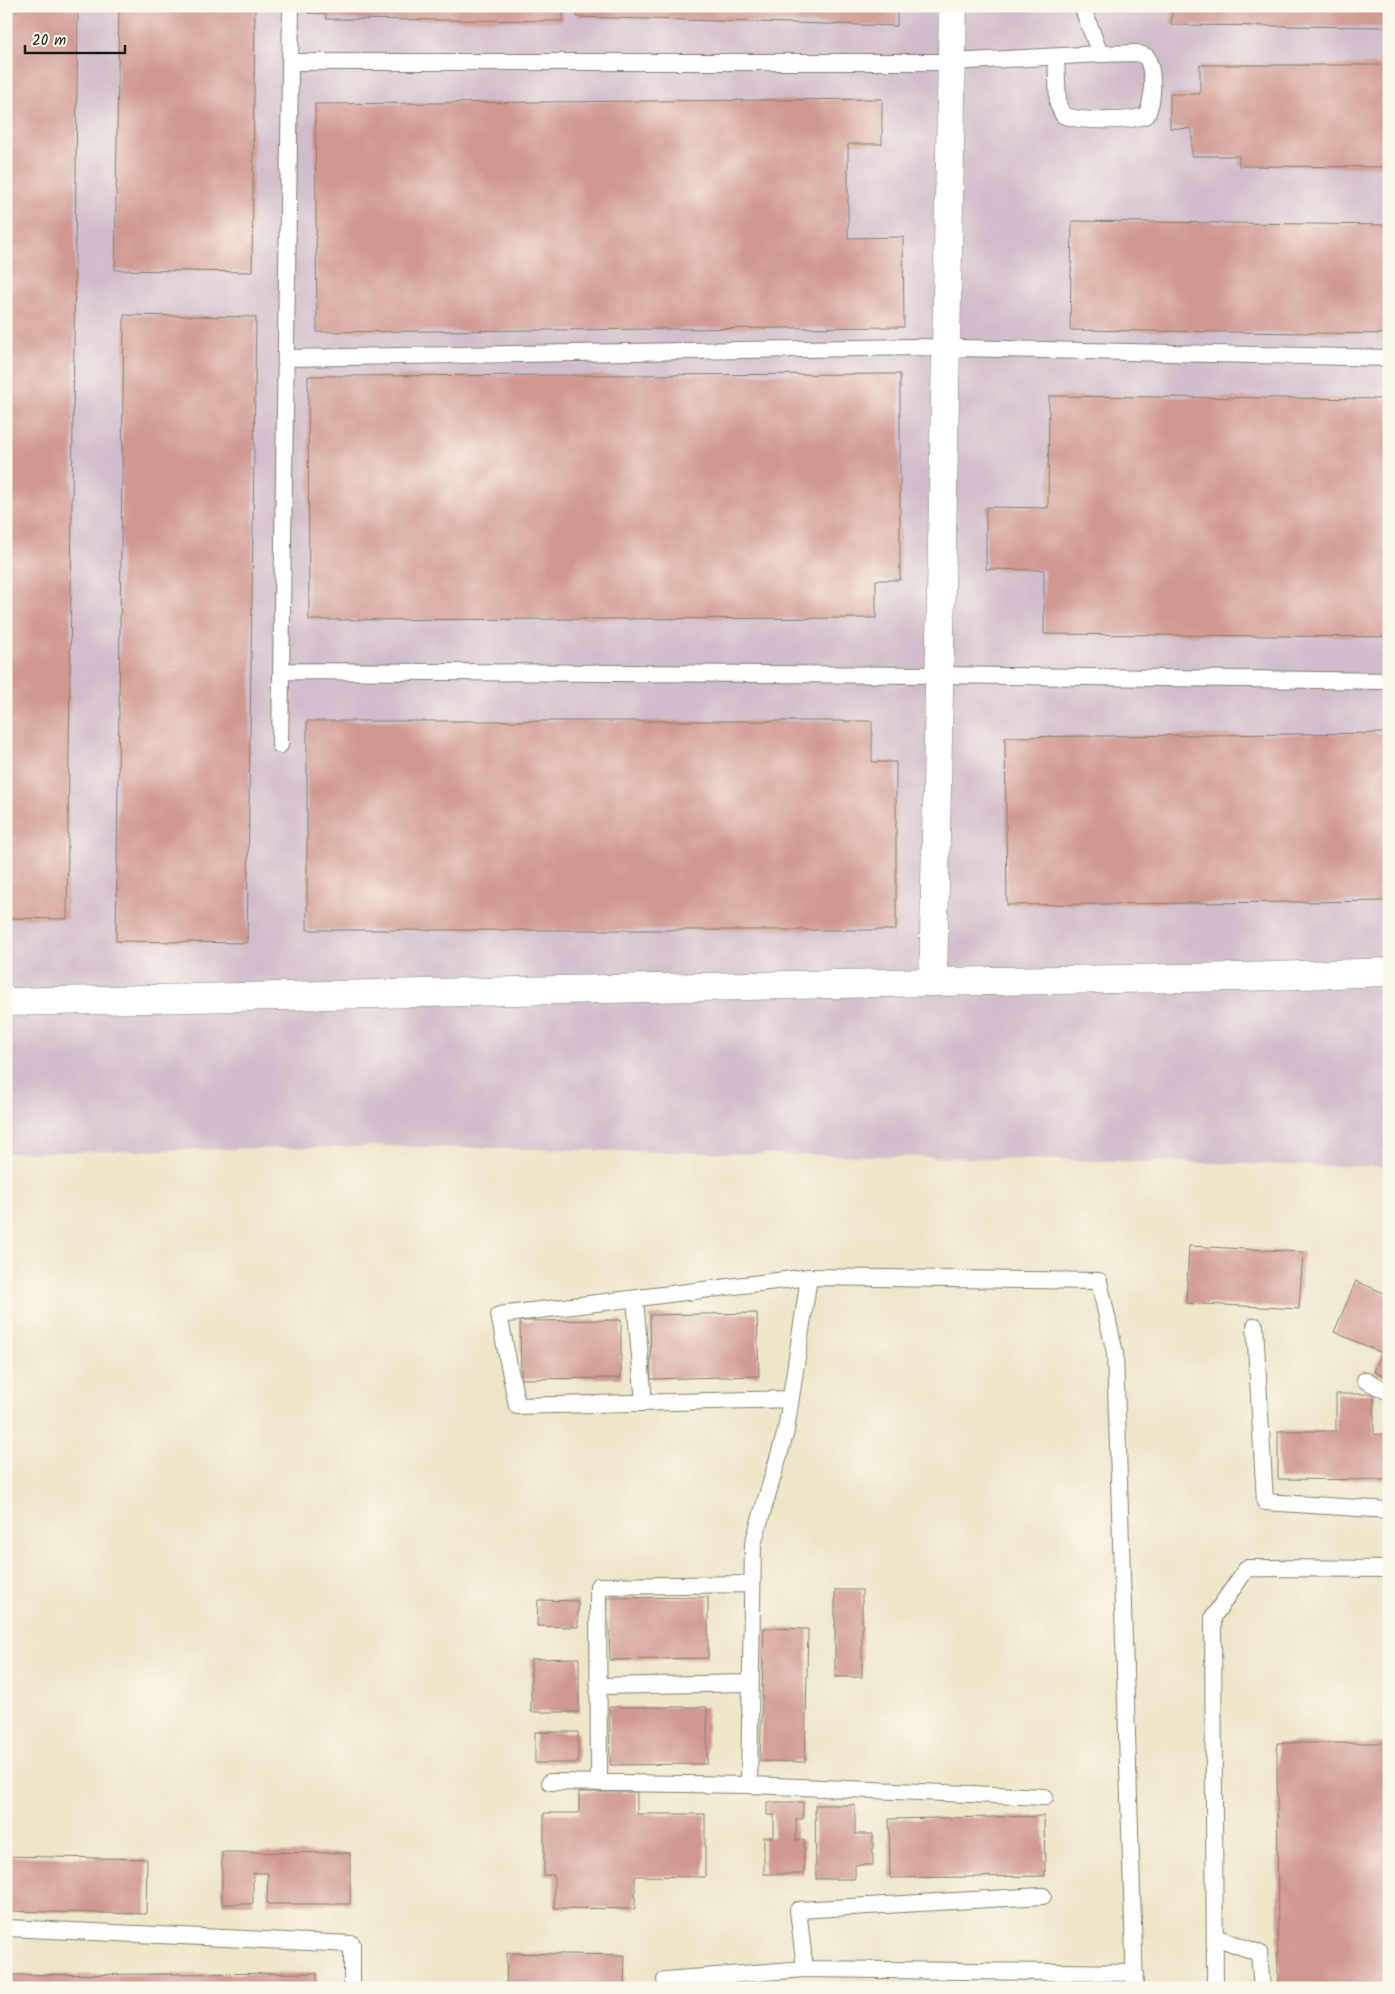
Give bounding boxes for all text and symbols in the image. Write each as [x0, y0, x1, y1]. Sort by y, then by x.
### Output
scale bar [25, 22, 125, 54]
text: 20 m [32, 29, 66, 53]

